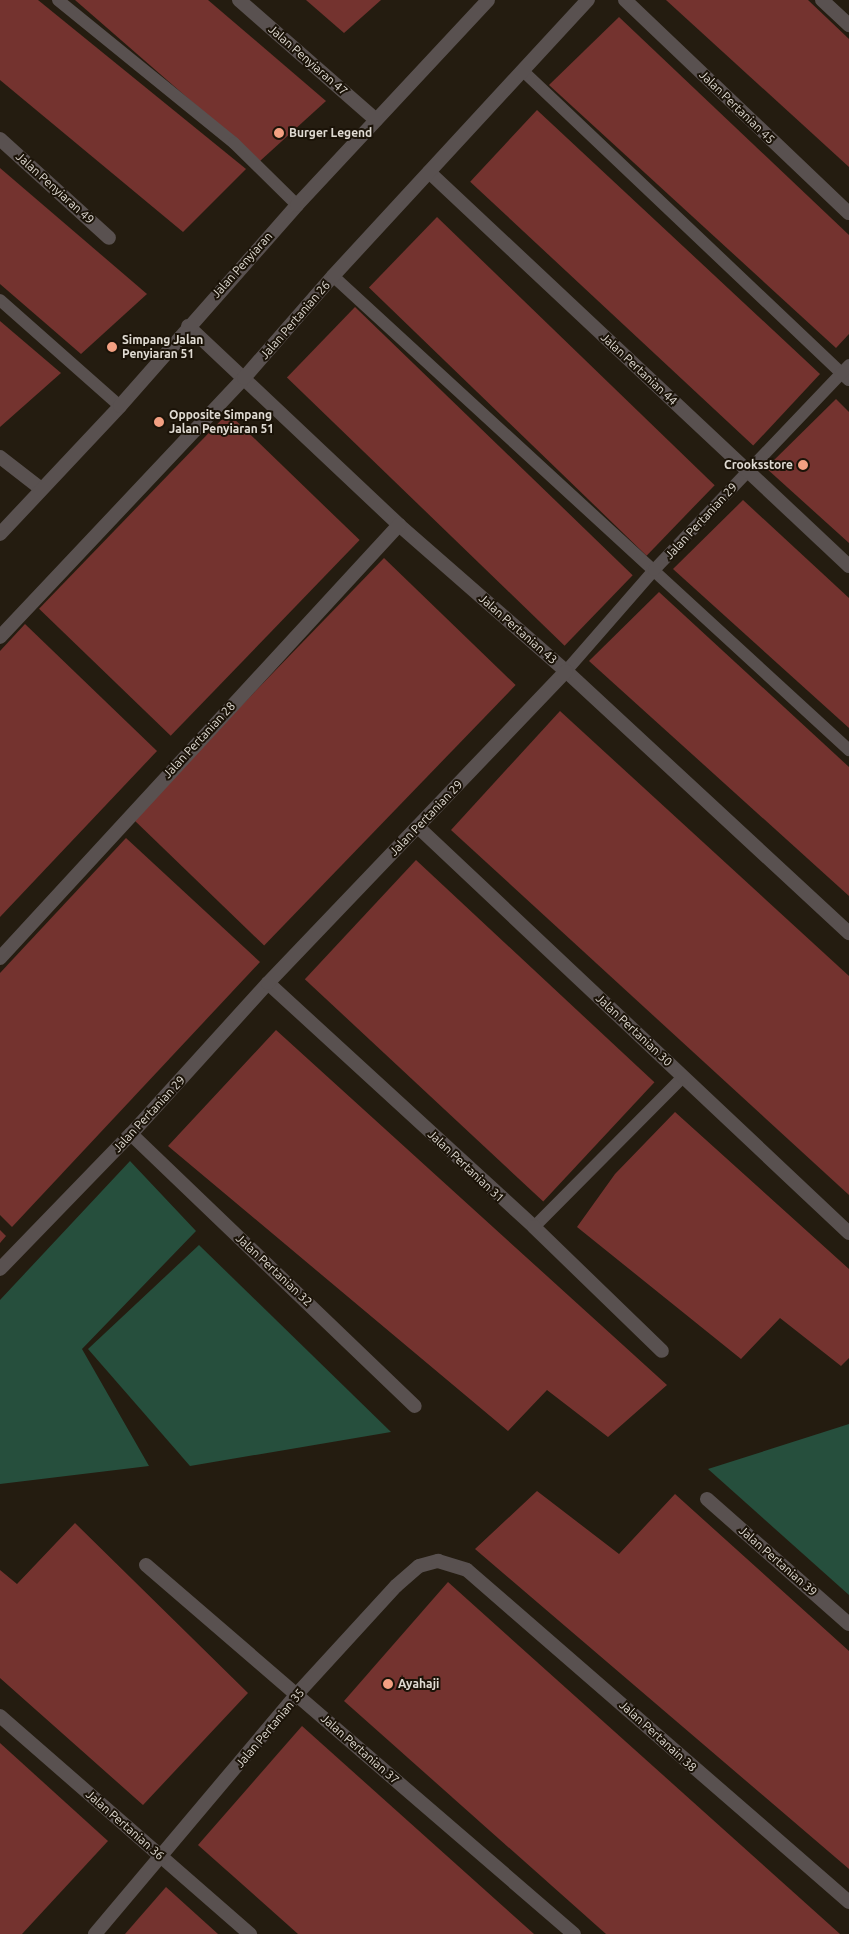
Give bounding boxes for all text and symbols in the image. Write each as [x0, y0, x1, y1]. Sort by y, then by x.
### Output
street label: Jalan Penyiaran 47 [266, 22, 350, 98]
street label: Jalan Pertanian 45 [696, 67, 778, 147]
place label: Burger Legend [289, 126, 372, 140]
marker: Burger Legend [273, 127, 285, 139]
street label: Jalan Penyiaran 49 [13, 149, 97, 227]
street label: Jalan Penyiaran [209, 229, 275, 301]
street label: Jalan Pertanian 26 [257, 278, 333, 362]
street label: Jalan Pertanian 44 [598, 330, 680, 408]
place label: Simpang Jalan Penyiaran 51 [122, 333, 203, 361]
marker: Simpang Jalan Penyiaran 51 [106, 341, 118, 353]
place label: Opposite Simpang Jalan Penyiaran 51 [169, 408, 274, 436]
marker: Opposite Simpang Jalan Penyiaran 51 [153, 416, 165, 428]
place label: Crooksstore [724, 458, 793, 472]
marker: Crooksstore [797, 459, 809, 471]
street label: Jalan Pertanian 29 [662, 480, 740, 562]
street label: Jalan Pertanian 43 [476, 591, 560, 667]
street label: Jalan Pertanian 28 [160, 699, 238, 781]
street label: Jalan Pertanian 29 [386, 777, 466, 859]
street label: Jalan Pertanian 30 [593, 991, 675, 1069]
street label: Jalan Pertanian 29 [110, 1073, 188, 1155]
street label: Jalan Pertanian 31 [425, 1127, 507, 1205]
street label: Jalan Pertanian 32 [233, 1231, 315, 1309]
street label: Jalan Pertanian 39 [736, 1523, 820, 1599]
place label: Ayahaji [398, 1677, 439, 1691]
marker: Ayahaji [382, 1678, 394, 1690]
street label: Jalan Pertanian 35 [233, 1685, 307, 1771]
street label: Jalan Pertanain 38 [616, 1698, 700, 1774]
street label: Jalan Pertanian 37 [318, 1711, 402, 1787]
street label: Jalan Pertanian 36 [83, 1787, 167, 1863]

